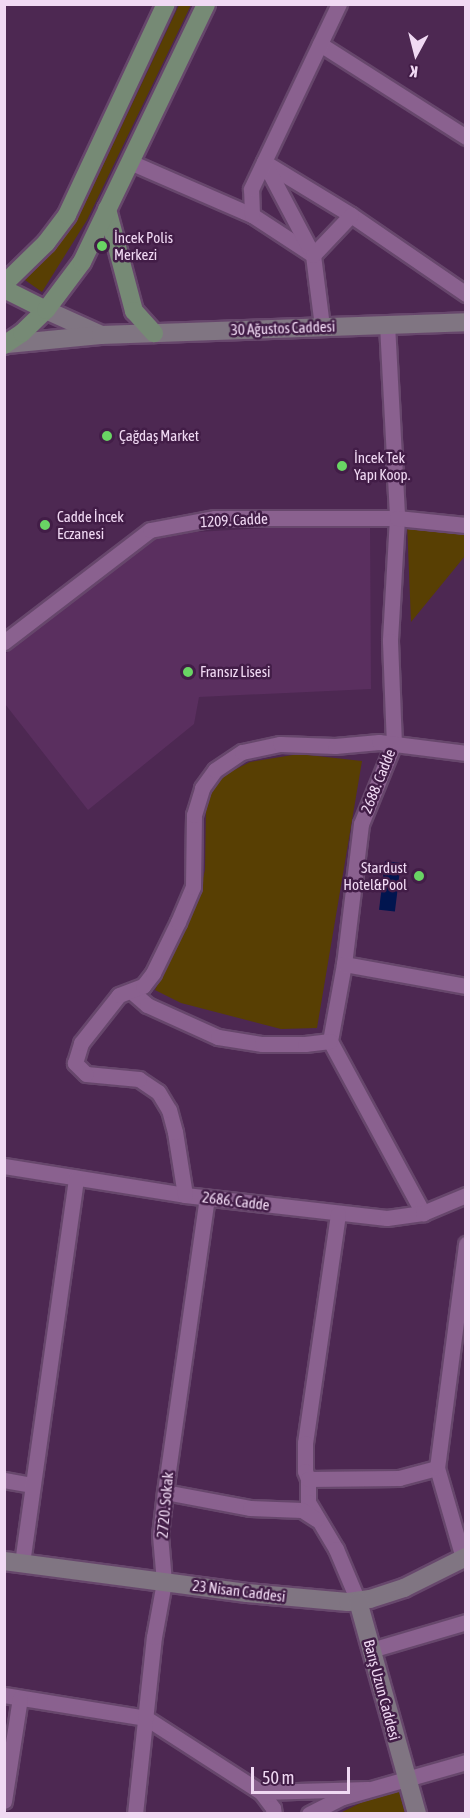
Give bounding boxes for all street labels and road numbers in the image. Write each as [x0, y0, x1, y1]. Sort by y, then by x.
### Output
street label: 30 Ağustos Caddesi [230, 317, 336, 339]
street label: 1209. Cadde [200, 509, 268, 531]
street label: 2688. Cadde [357, 746, 399, 816]
street label: 2686. Cadde [201, 1188, 271, 1214]
street label: 2720. Sokak [153, 1471, 177, 1539]
street label: 23 Nisan Caddesi [191, 1576, 287, 1606]
street label: Barış Uzun Caddesi [360, 1638, 404, 1742]

